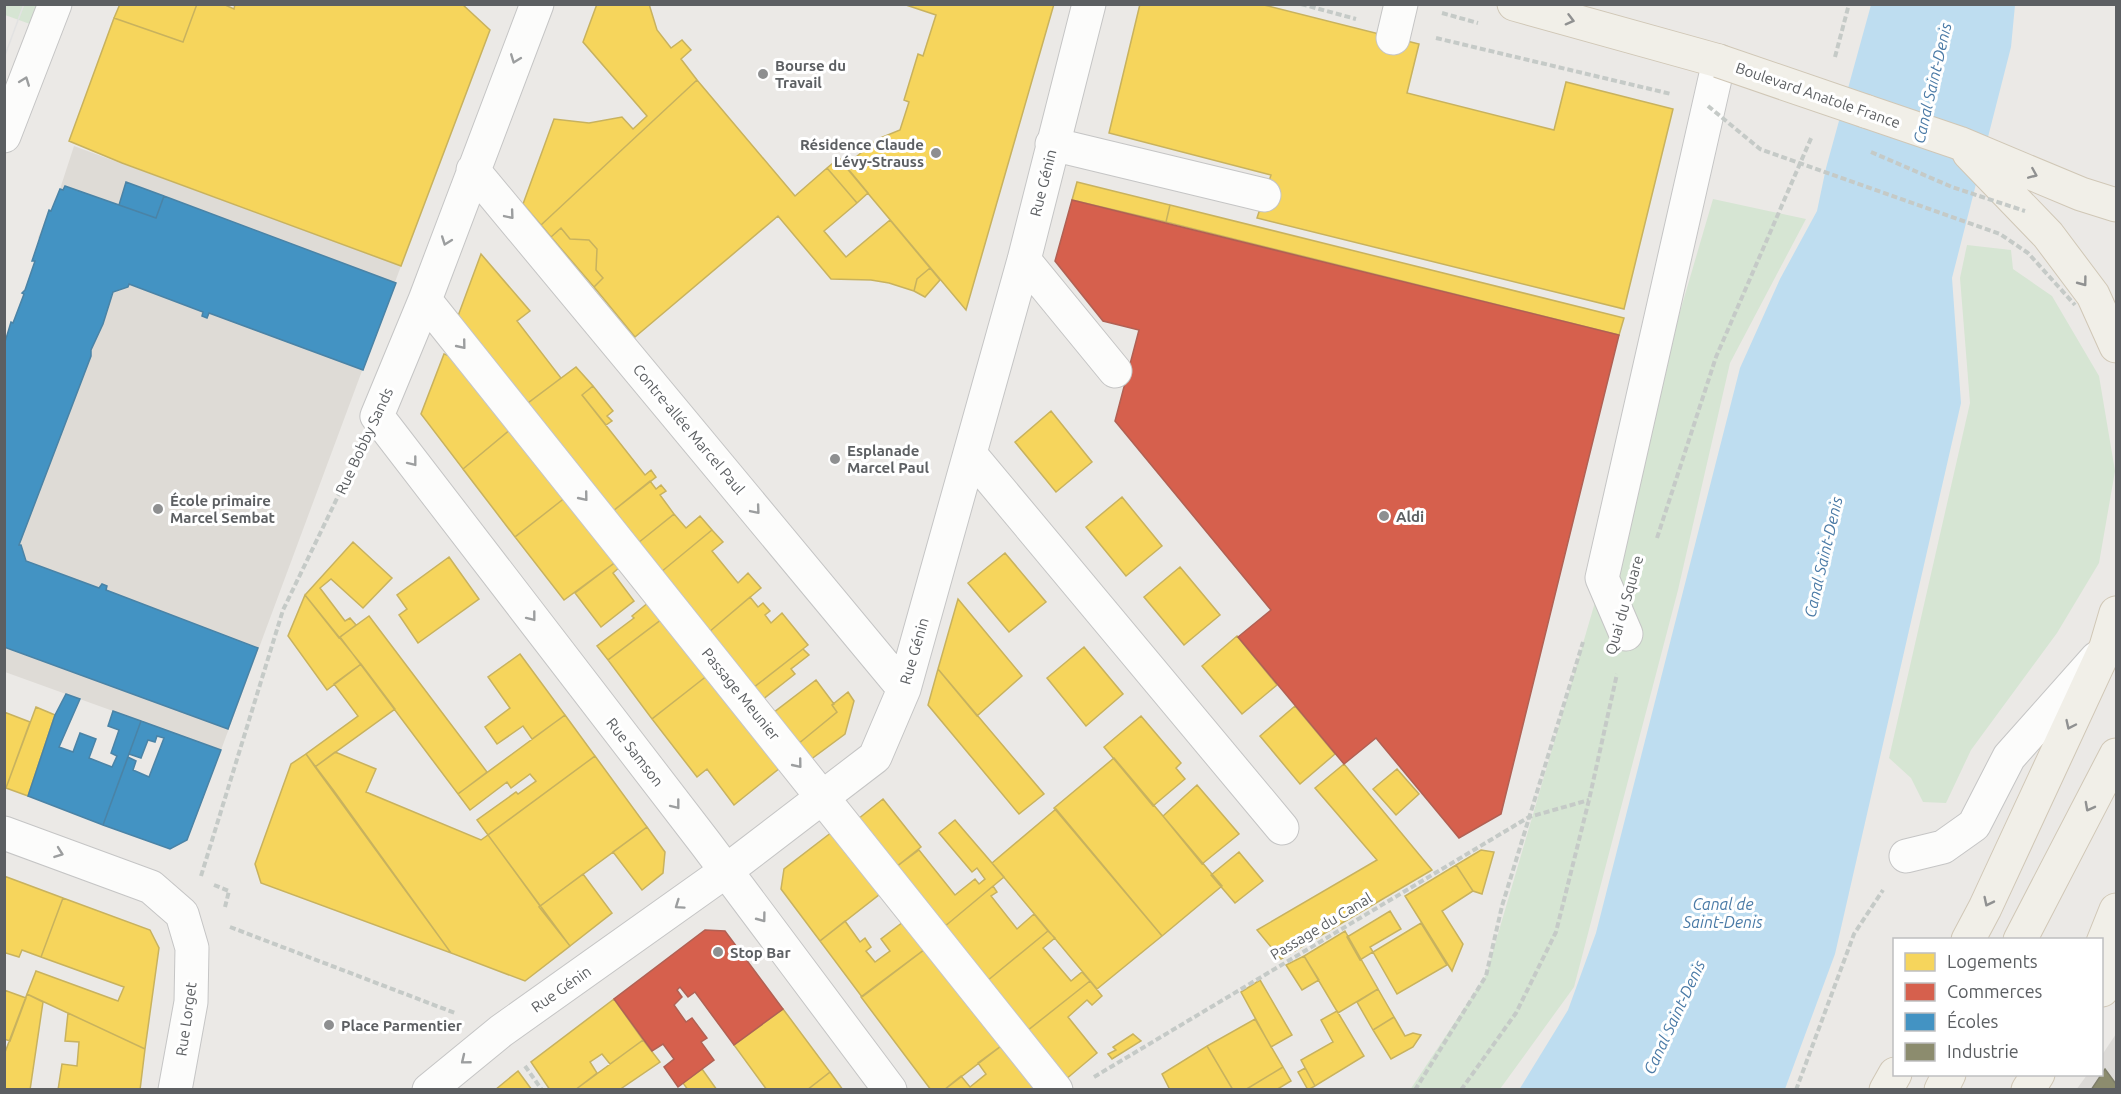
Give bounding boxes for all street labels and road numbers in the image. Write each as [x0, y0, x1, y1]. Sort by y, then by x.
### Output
street label: Boulevard Anatole France [1733, 59, 1903, 131]
street label: Rue Génin [1026, 148, 1060, 218]
street label: Contre-allée Marcel Paul [630, 361, 748, 497]
street label: Rue Bobby Sands [332, 385, 396, 497]
street label: Quai du Square [1602, 553, 1646, 657]
street label: Rue Génin [896, 616, 932, 686]
street label: Passage Meunier [699, 644, 784, 744]
street label: Rue Samson [603, 714, 667, 790]
street label: Passage du Canal [1267, 889, 1375, 963]
street label: Rue Génin [528, 962, 594, 1016]
street label: Rue Lorget [172, 981, 200, 1057]

